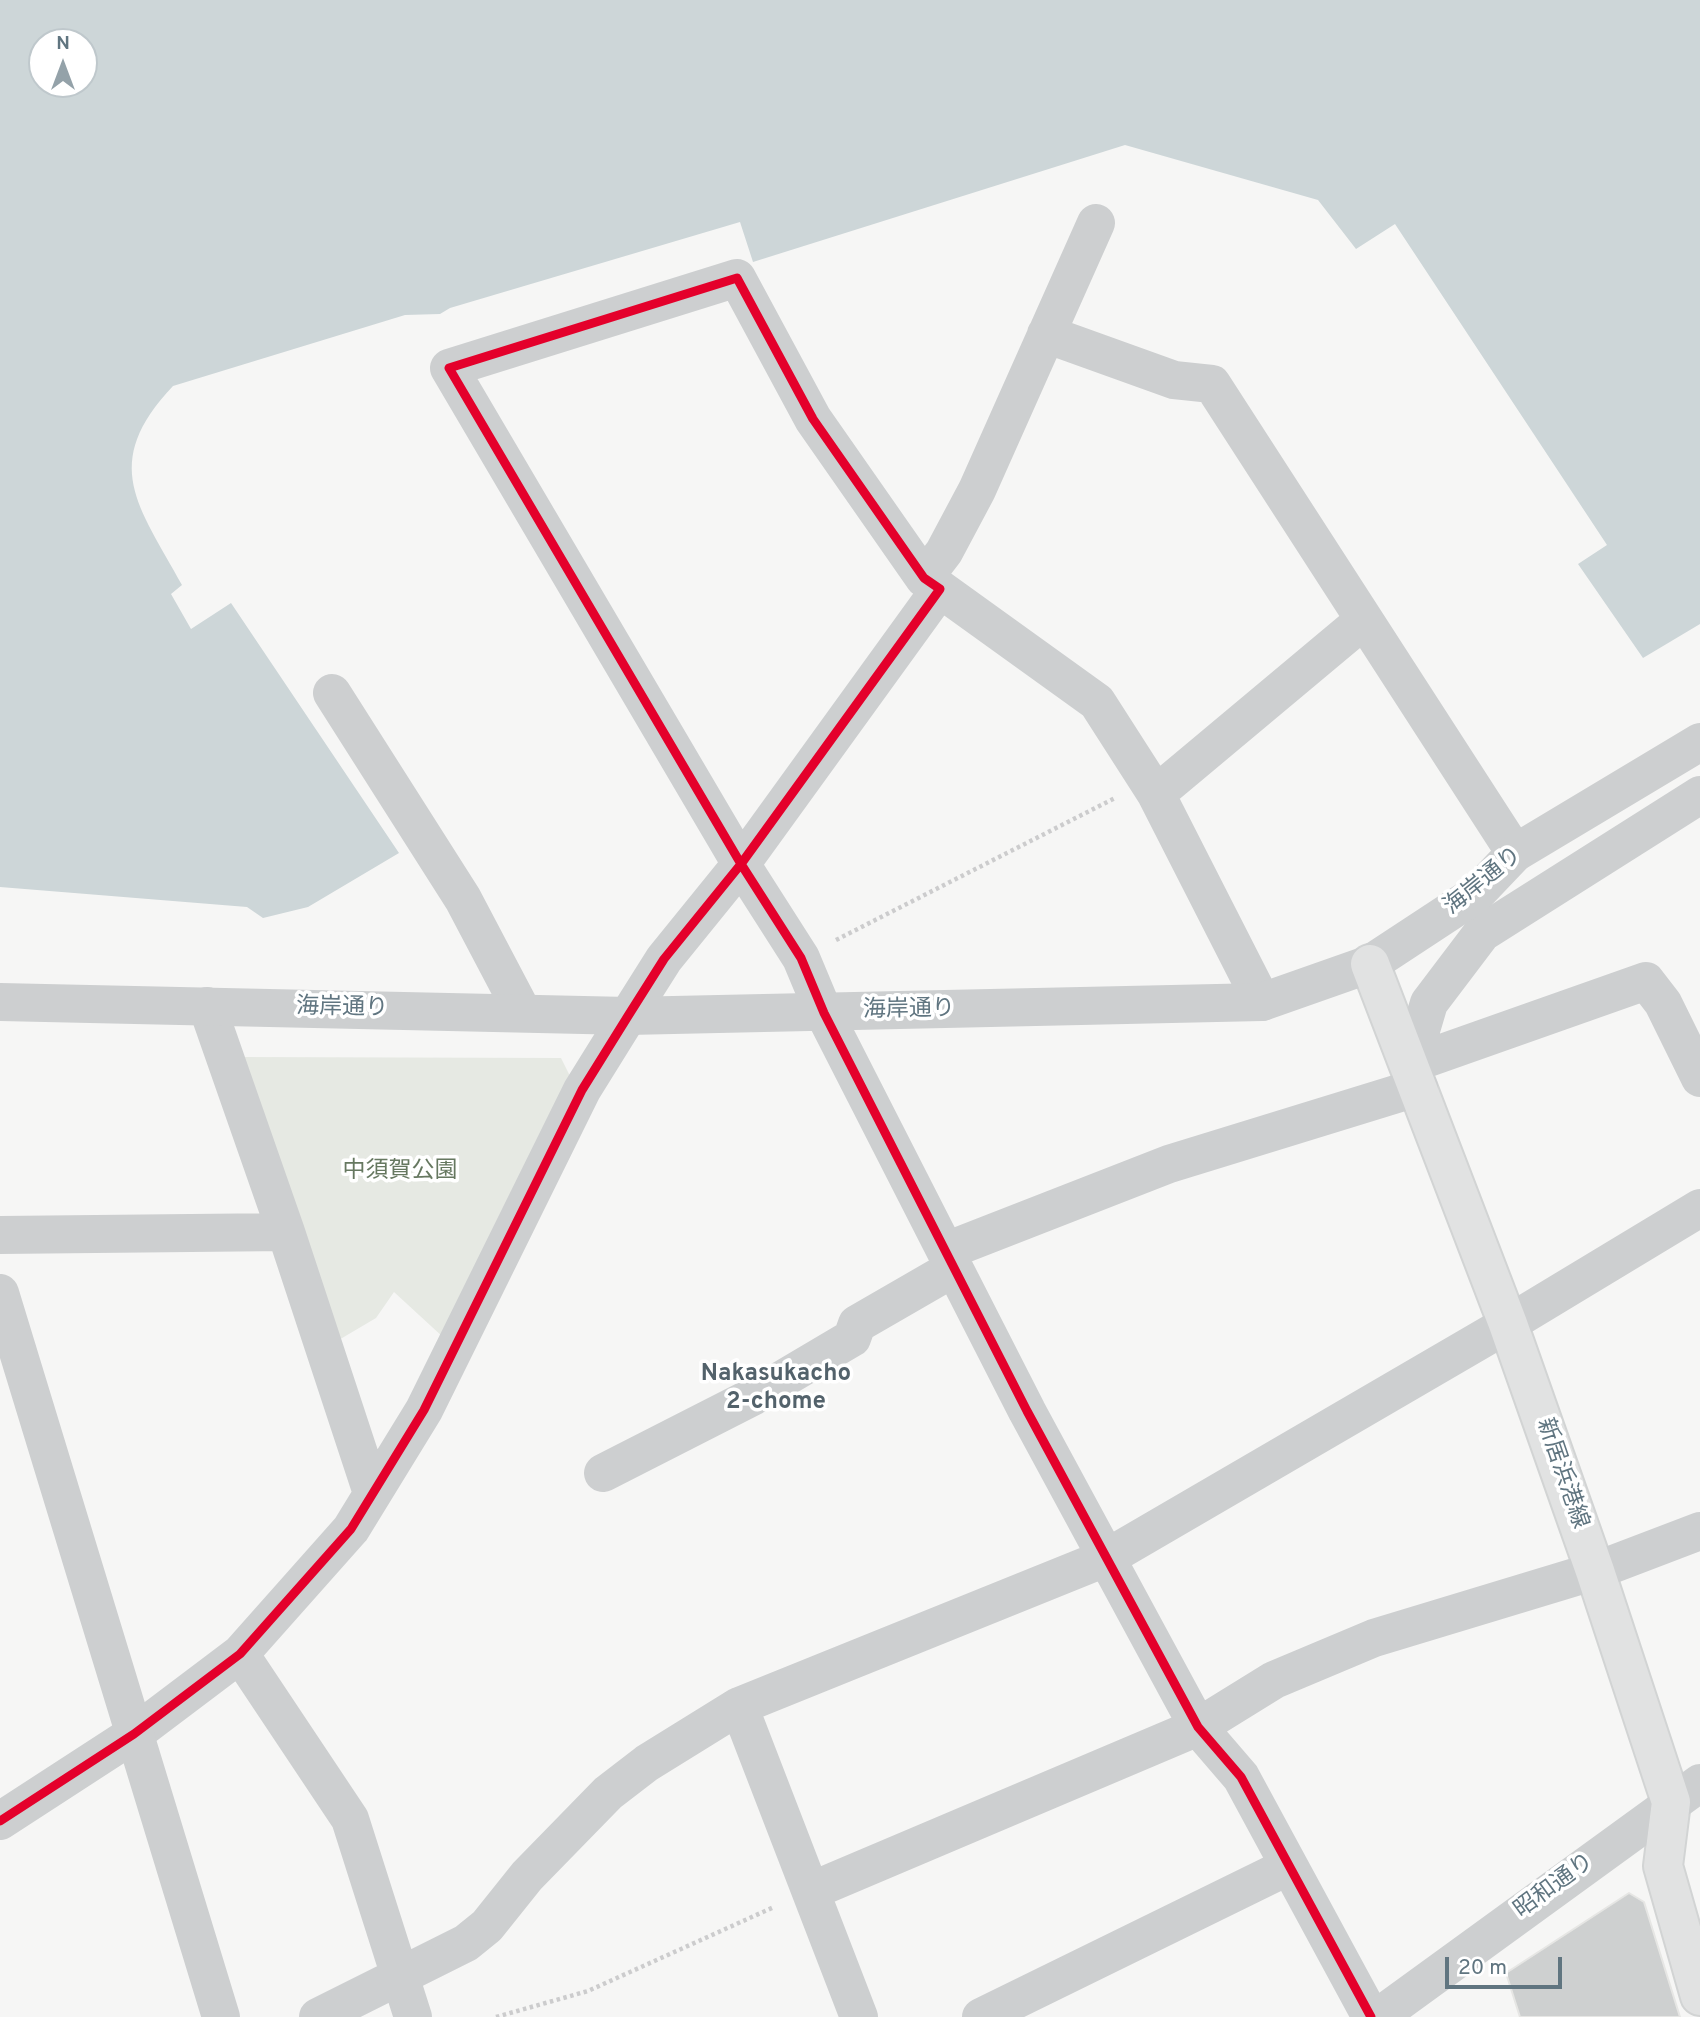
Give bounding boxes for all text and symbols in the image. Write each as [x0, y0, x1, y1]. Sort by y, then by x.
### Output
north arrow [28, 28, 98, 98]
text: N [56, 32, 70, 56]
street label: 海岸通り [1440, 842, 1528, 922]
street label: 海岸通り [296, 994, 388, 1024]
street label: 海岸通り [863, 996, 955, 1026]
park label: 中須賀公園 [343, 1158, 457, 1186]
district label: Nakasukacho 2-chome [701, 1361, 851, 1417]
street label: 新居浜港線 [1529, 1415, 1593, 1533]
street label: 昭和通り [1510, 1849, 1600, 1925]
scale bar [1448, 1944, 1565, 1988]
text: 20 m [1458, 1955, 1507, 1982]

